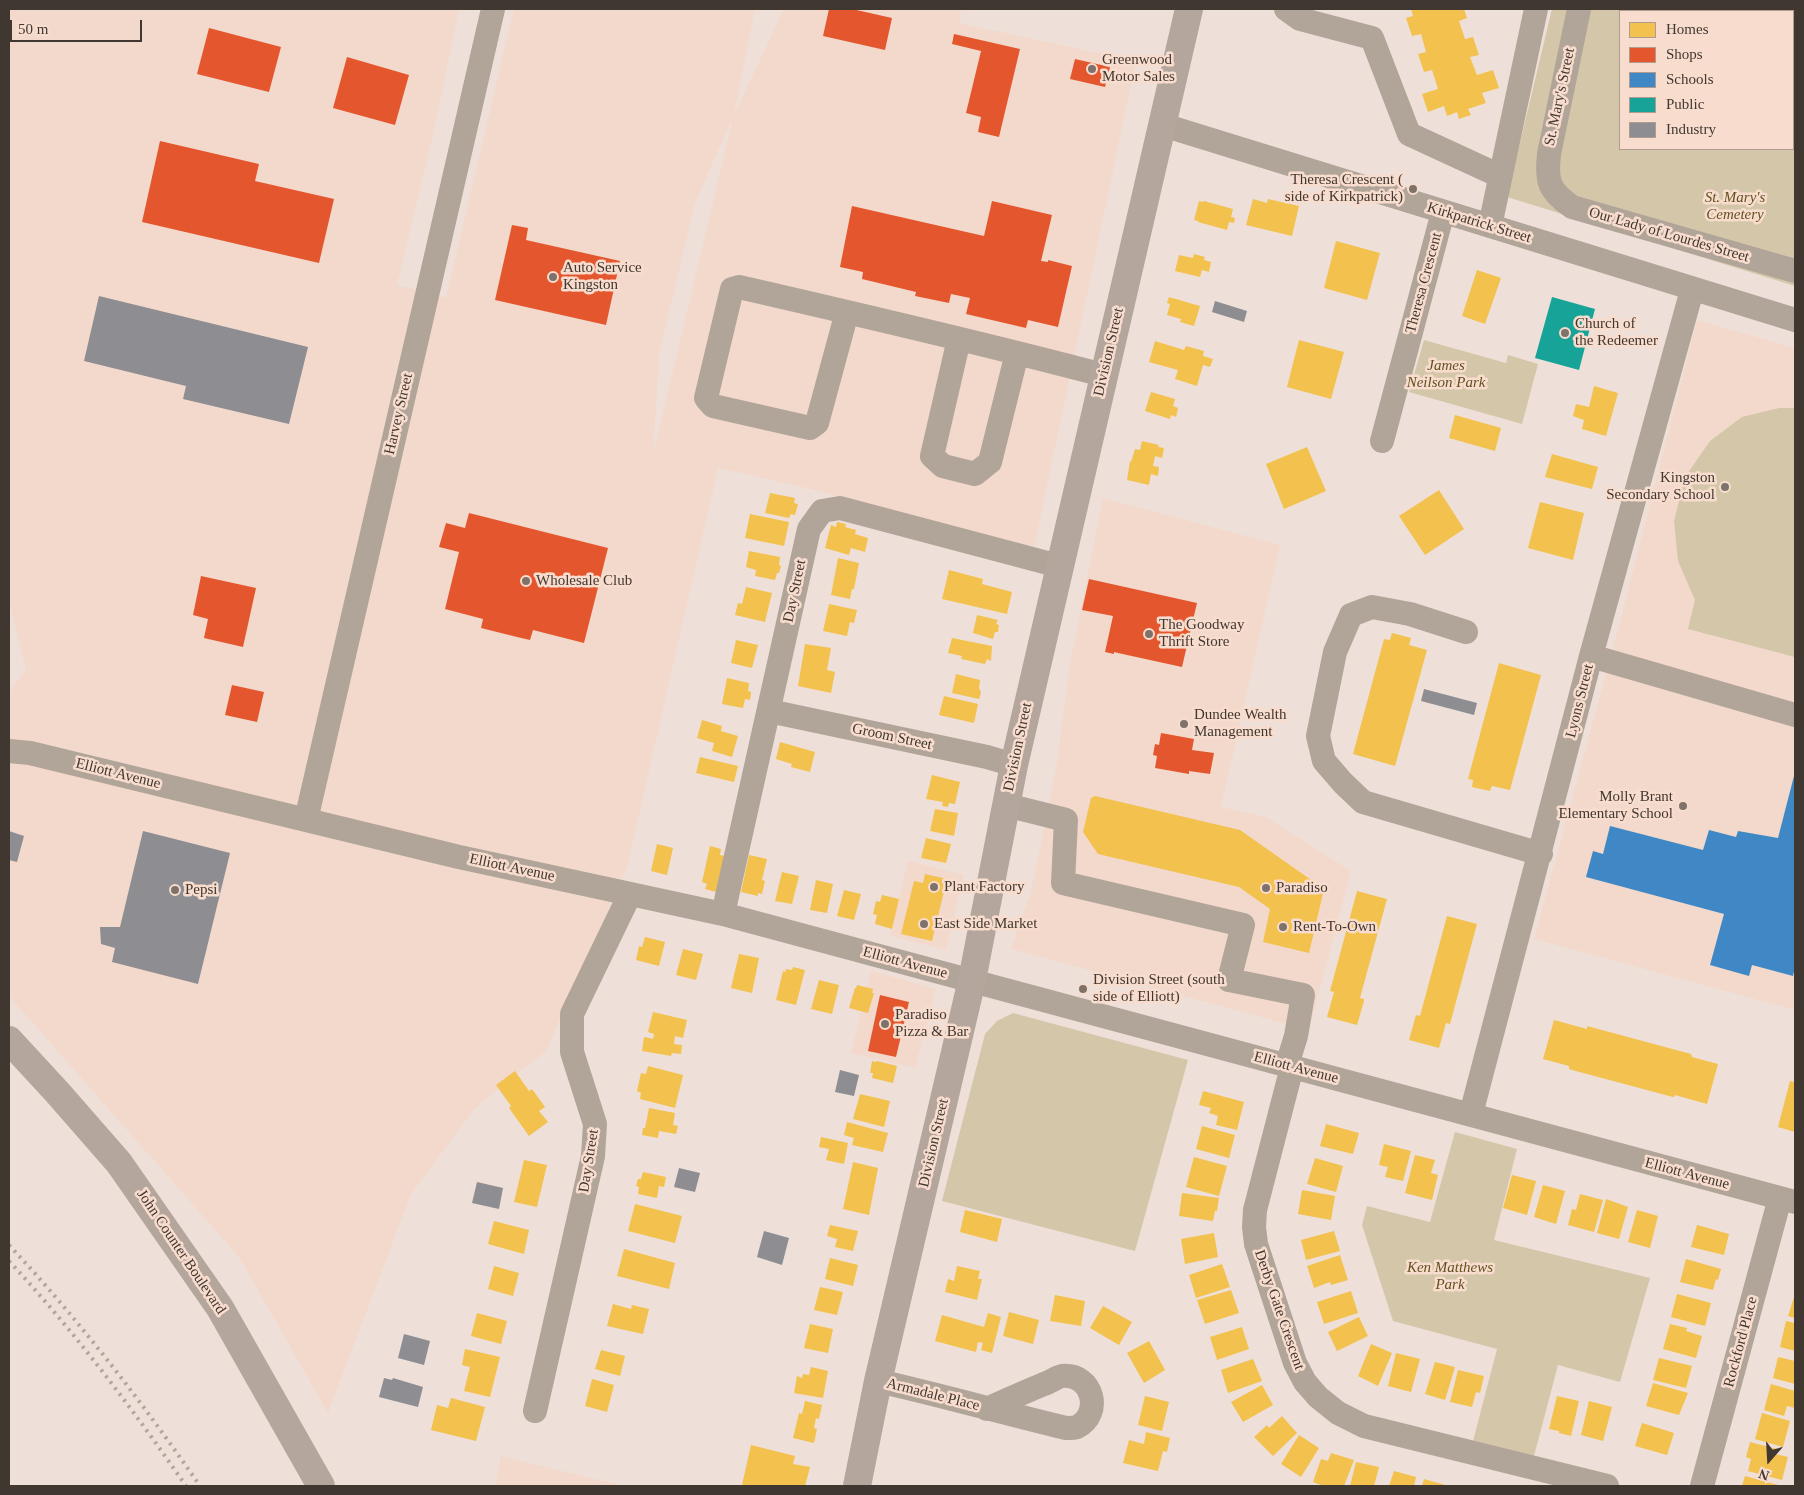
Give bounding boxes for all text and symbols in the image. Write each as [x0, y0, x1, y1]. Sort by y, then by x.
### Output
scale bar [12, 10, 145, 42]
legend [1619, 10, 1794, 150]
text: 50 m [18, 21, 48, 37]
text: Homes [1666, 21, 1709, 37]
street label: St. Mary's Street [1541, 46, 1579, 148]
text: Shops [1666, 46, 1703, 62]
place label: Greenwood Motor Sales [1102, 51, 1175, 86]
marker: Greenwood Motor Sales [1086, 63, 1098, 75]
text: Schools [1666, 71, 1714, 87]
text: Public [1666, 96, 1704, 112]
text: Industry [1666, 121, 1716, 137]
place label: Theresa Crescent ( side of Kirkpatrick) [1285, 171, 1403, 206]
marker: Theresa Crescent ( side of Kirkpatrick) [1407, 183, 1419, 195]
park label: St. Mary's Cemetery [1705, 189, 1765, 224]
street label: Kirkpatrick Street [1425, 199, 1533, 247]
street label: Our Lady of Lourdes Street [1587, 204, 1751, 266]
street label: Theresa Crescent [1402, 231, 1446, 335]
place label: Auto Service Kingston [563, 259, 642, 294]
marker: Auto Service Kingston [547, 271, 559, 283]
street label: Division Street [1090, 306, 1128, 398]
place label: Church of the Redeemer [1575, 315, 1658, 350]
marker: Church of the Redeemer [1559, 327, 1571, 339]
park label: James Neilson Park [1407, 357, 1485, 392]
street label: Harvey Street [381, 372, 417, 456]
place label: Kingston Secondary School [1606, 469, 1715, 504]
marker: Kingston Secondary School [1719, 481, 1731, 493]
street label: Day Street [780, 558, 810, 624]
place label: Wholesale Club [536, 572, 632, 590]
marker: Wholesale Club [520, 575, 532, 587]
place label: The Goodway Thrift Store [1159, 616, 1244, 651]
marker: The Goodway Thrift Store [1143, 628, 1155, 640]
street label: Lyons Street [1562, 662, 1598, 740]
street label: Division Street [1000, 701, 1036, 793]
place label: Dundee Wealth Management [1194, 706, 1287, 741]
marker: Dundee Wealth Management [1178, 718, 1190, 730]
street label: Groom Street [850, 720, 934, 754]
street label: Elliott Avenue [74, 755, 162, 793]
place label: Molly Brant Elementary School [1558, 788, 1673, 823]
marker: Molly Brant Elementary School [1677, 800, 1689, 812]
street label: Elliott Avenue [468, 850, 556, 886]
place label: Plant Factory [944, 878, 1024, 896]
place label: Paradiso [1276, 879, 1328, 897]
place label: Pepsi [185, 881, 218, 899]
marker: Plant Factory [928, 881, 940, 893]
marker: Paradiso [1260, 882, 1272, 894]
marker: Pepsi [169, 884, 181, 896]
place label: East Side Market [934, 915, 1037, 933]
marker: East Side Market [918, 918, 930, 930]
place label: Rent-To-Own [1293, 918, 1376, 936]
marker: Rent-To-Own [1277, 921, 1289, 933]
street label: Elliott Avenue [861, 943, 949, 983]
place label: Division Street (south side of Elliott) [1093, 971, 1225, 1006]
marker: Division Street (south side of Elliott) [1077, 983, 1089, 995]
place label: Paradiso Pizza & Bar [895, 1006, 968, 1041]
marker: Paradiso Pizza & Bar [879, 1018, 891, 1030]
street label: Elliott Avenue [1252, 1048, 1340, 1088]
street label: Division Street [915, 1097, 953, 1189]
street label: Day Street [575, 1128, 603, 1194]
street label: Elliott Avenue [1643, 1154, 1731, 1194]
street label: John Counter Boulevard [133, 1186, 229, 1318]
street label: Derby Gate Crescent [1250, 1248, 1308, 1372]
park label: Ken Matthews Park [1407, 1259, 1493, 1294]
street label: Rockford Place [1720, 1295, 1762, 1389]
street label: Armadale Place [885, 1375, 981, 1415]
north arrow [1744, 1435, 1794, 1485]
text: N [1757, 1466, 1771, 1483]

